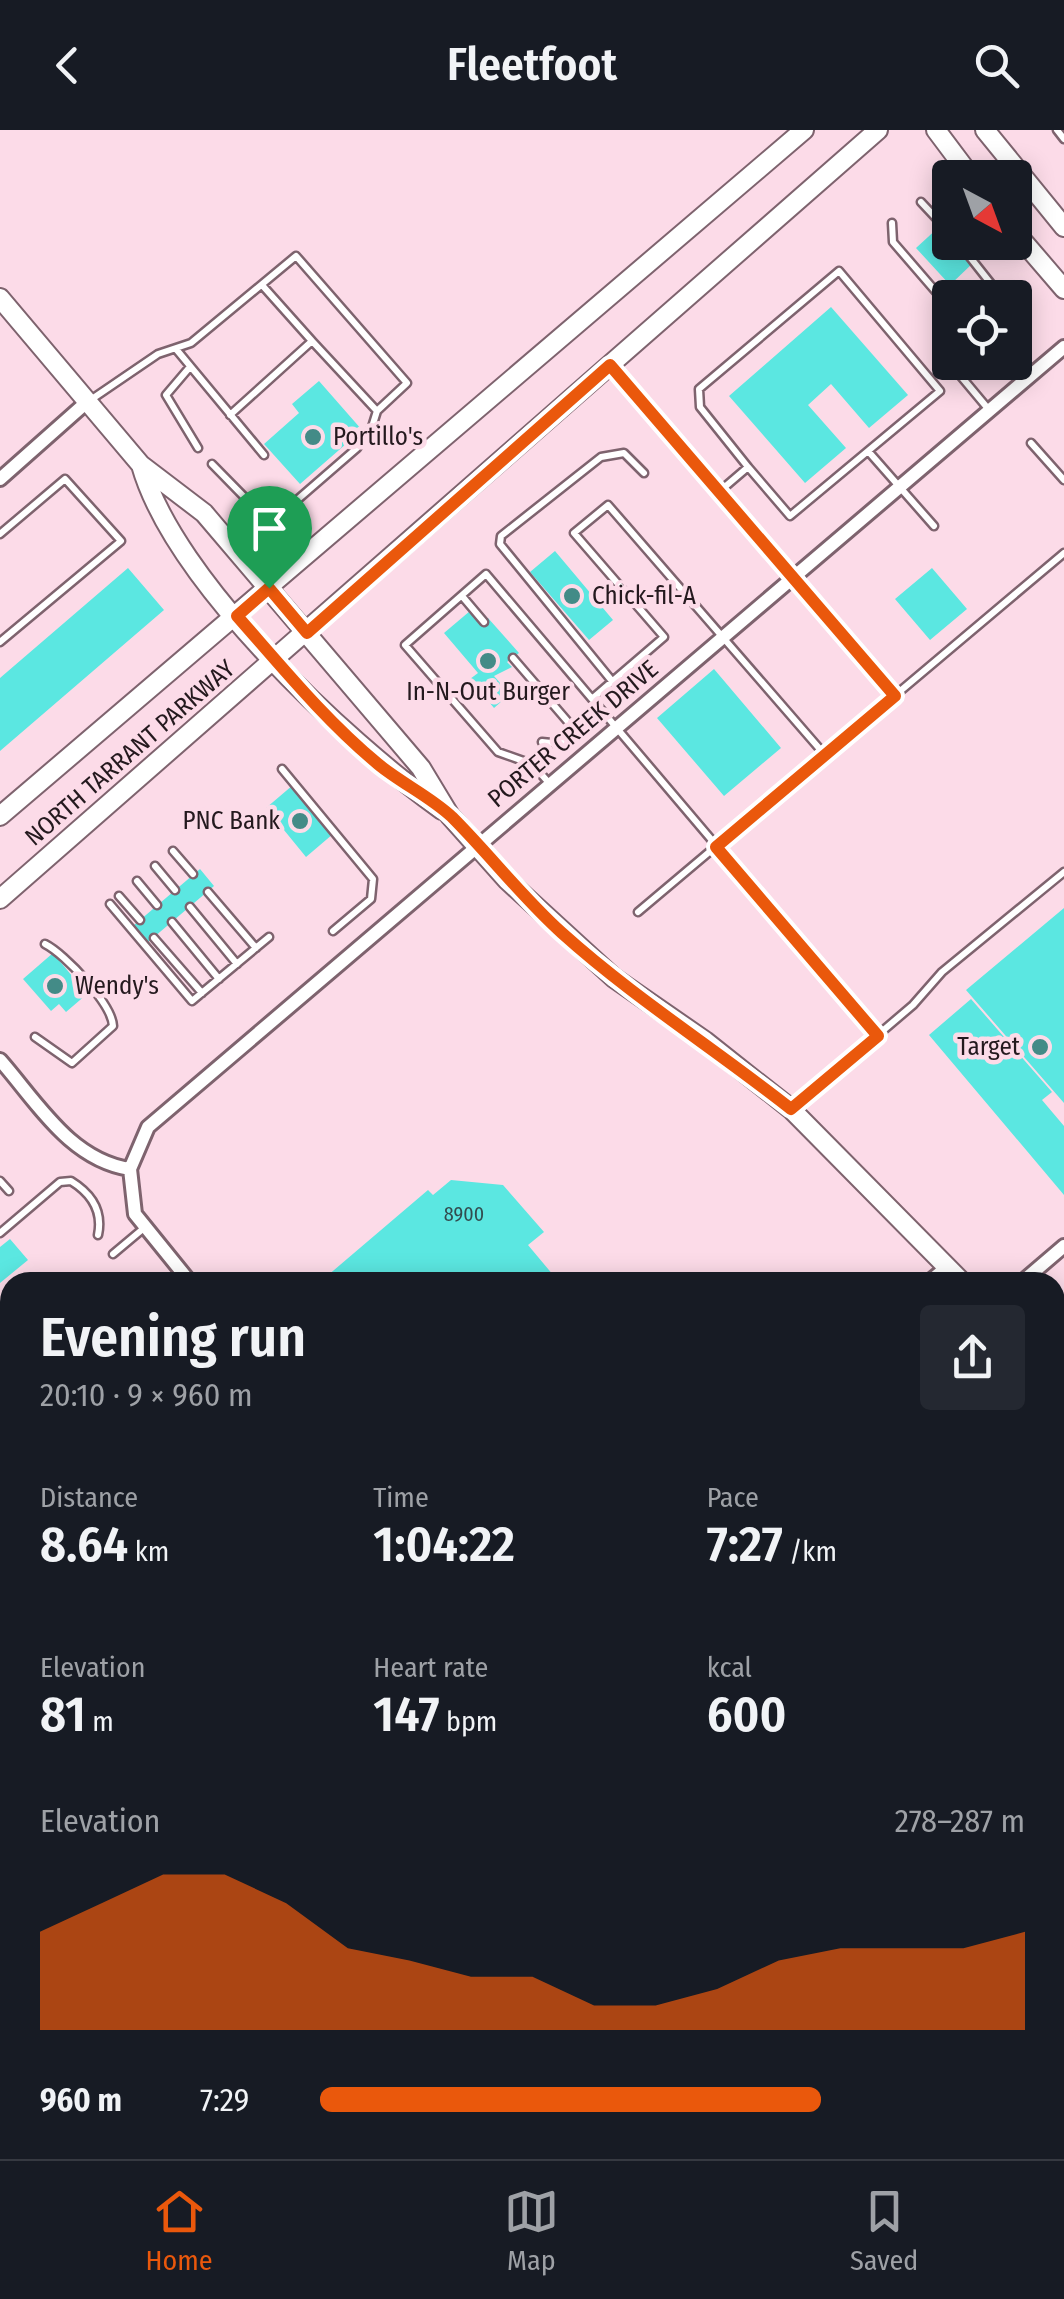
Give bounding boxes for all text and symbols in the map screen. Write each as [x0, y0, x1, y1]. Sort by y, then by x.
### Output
icon: back [40, 38, 95, 93]
text: Fleetfoot [447, 38, 617, 92]
icon: search [969, 38, 1024, 93]
north arrow [932, 160, 1032, 260]
map controls [932, 160, 1032, 380]
button: locate [932, 280, 1032, 380]
place label: Portillo's [333, 422, 423, 452]
marker: Portillo's [302, 426, 324, 448]
pin [227, 486, 312, 589]
icon: arrive [242, 501, 297, 556]
place label: Chick-fil-A [592, 581, 696, 611]
marker: Chick-fil-A [561, 585, 583, 607]
marker: In-N-Out Burger [477, 650, 499, 672]
street label: NORTH TARRANT PARKWAY [19, 653, 241, 852]
street label: PORTER CREEK DRIVE [482, 654, 664, 814]
place label: In-N-Out Burger [406, 677, 570, 707]
place label: PNC Bank [182, 806, 280, 836]
marker: PNC Bank [289, 810, 311, 832]
place label: Wendy's [75, 971, 159, 1001]
marker: Wendy's [44, 975, 66, 997]
place label: Target [957, 1032, 1021, 1062]
marker: Target [1029, 1036, 1051, 1058]
house number: 8900 [444, 1202, 484, 1226]
text: Evening run [40, 1305, 306, 1371]
button: share [920, 1305, 1025, 1410]
text: 20:10 · 9 × 960 m [40, 1376, 253, 1414]
text: Distance [40, 1481, 138, 1514]
text: Time [373, 1481, 429, 1514]
text: Pace [707, 1481, 759, 1514]
text: 8.64 [40, 1514, 128, 1574]
text: 1:04:22 [373, 1514, 515, 1574]
text: 7:27 [707, 1514, 783, 1574]
text: km [128, 1535, 169, 1568]
text: /km [783, 1535, 837, 1568]
text: Elevation [40, 1651, 145, 1684]
text: Heart rate [373, 1651, 488, 1684]
text: kcal [707, 1651, 752, 1684]
text: 81 [40, 1684, 86, 1744]
text: 147 [373, 1684, 439, 1744]
text: 600 [707, 1684, 786, 1744]
text: m [86, 1705, 114, 1738]
text: bpm [439, 1705, 497, 1738]
text: Elevation [40, 1802, 160, 1840]
text: 278–287 m [895, 1802, 1025, 1840]
text: 960 m [40, 2081, 122, 2119]
text: 7:29 [200, 2081, 249, 2119]
tab: Home [146, 2184, 213, 2277]
tab: Map [504, 2184, 559, 2277]
tab: Saved [850, 2184, 918, 2277]

